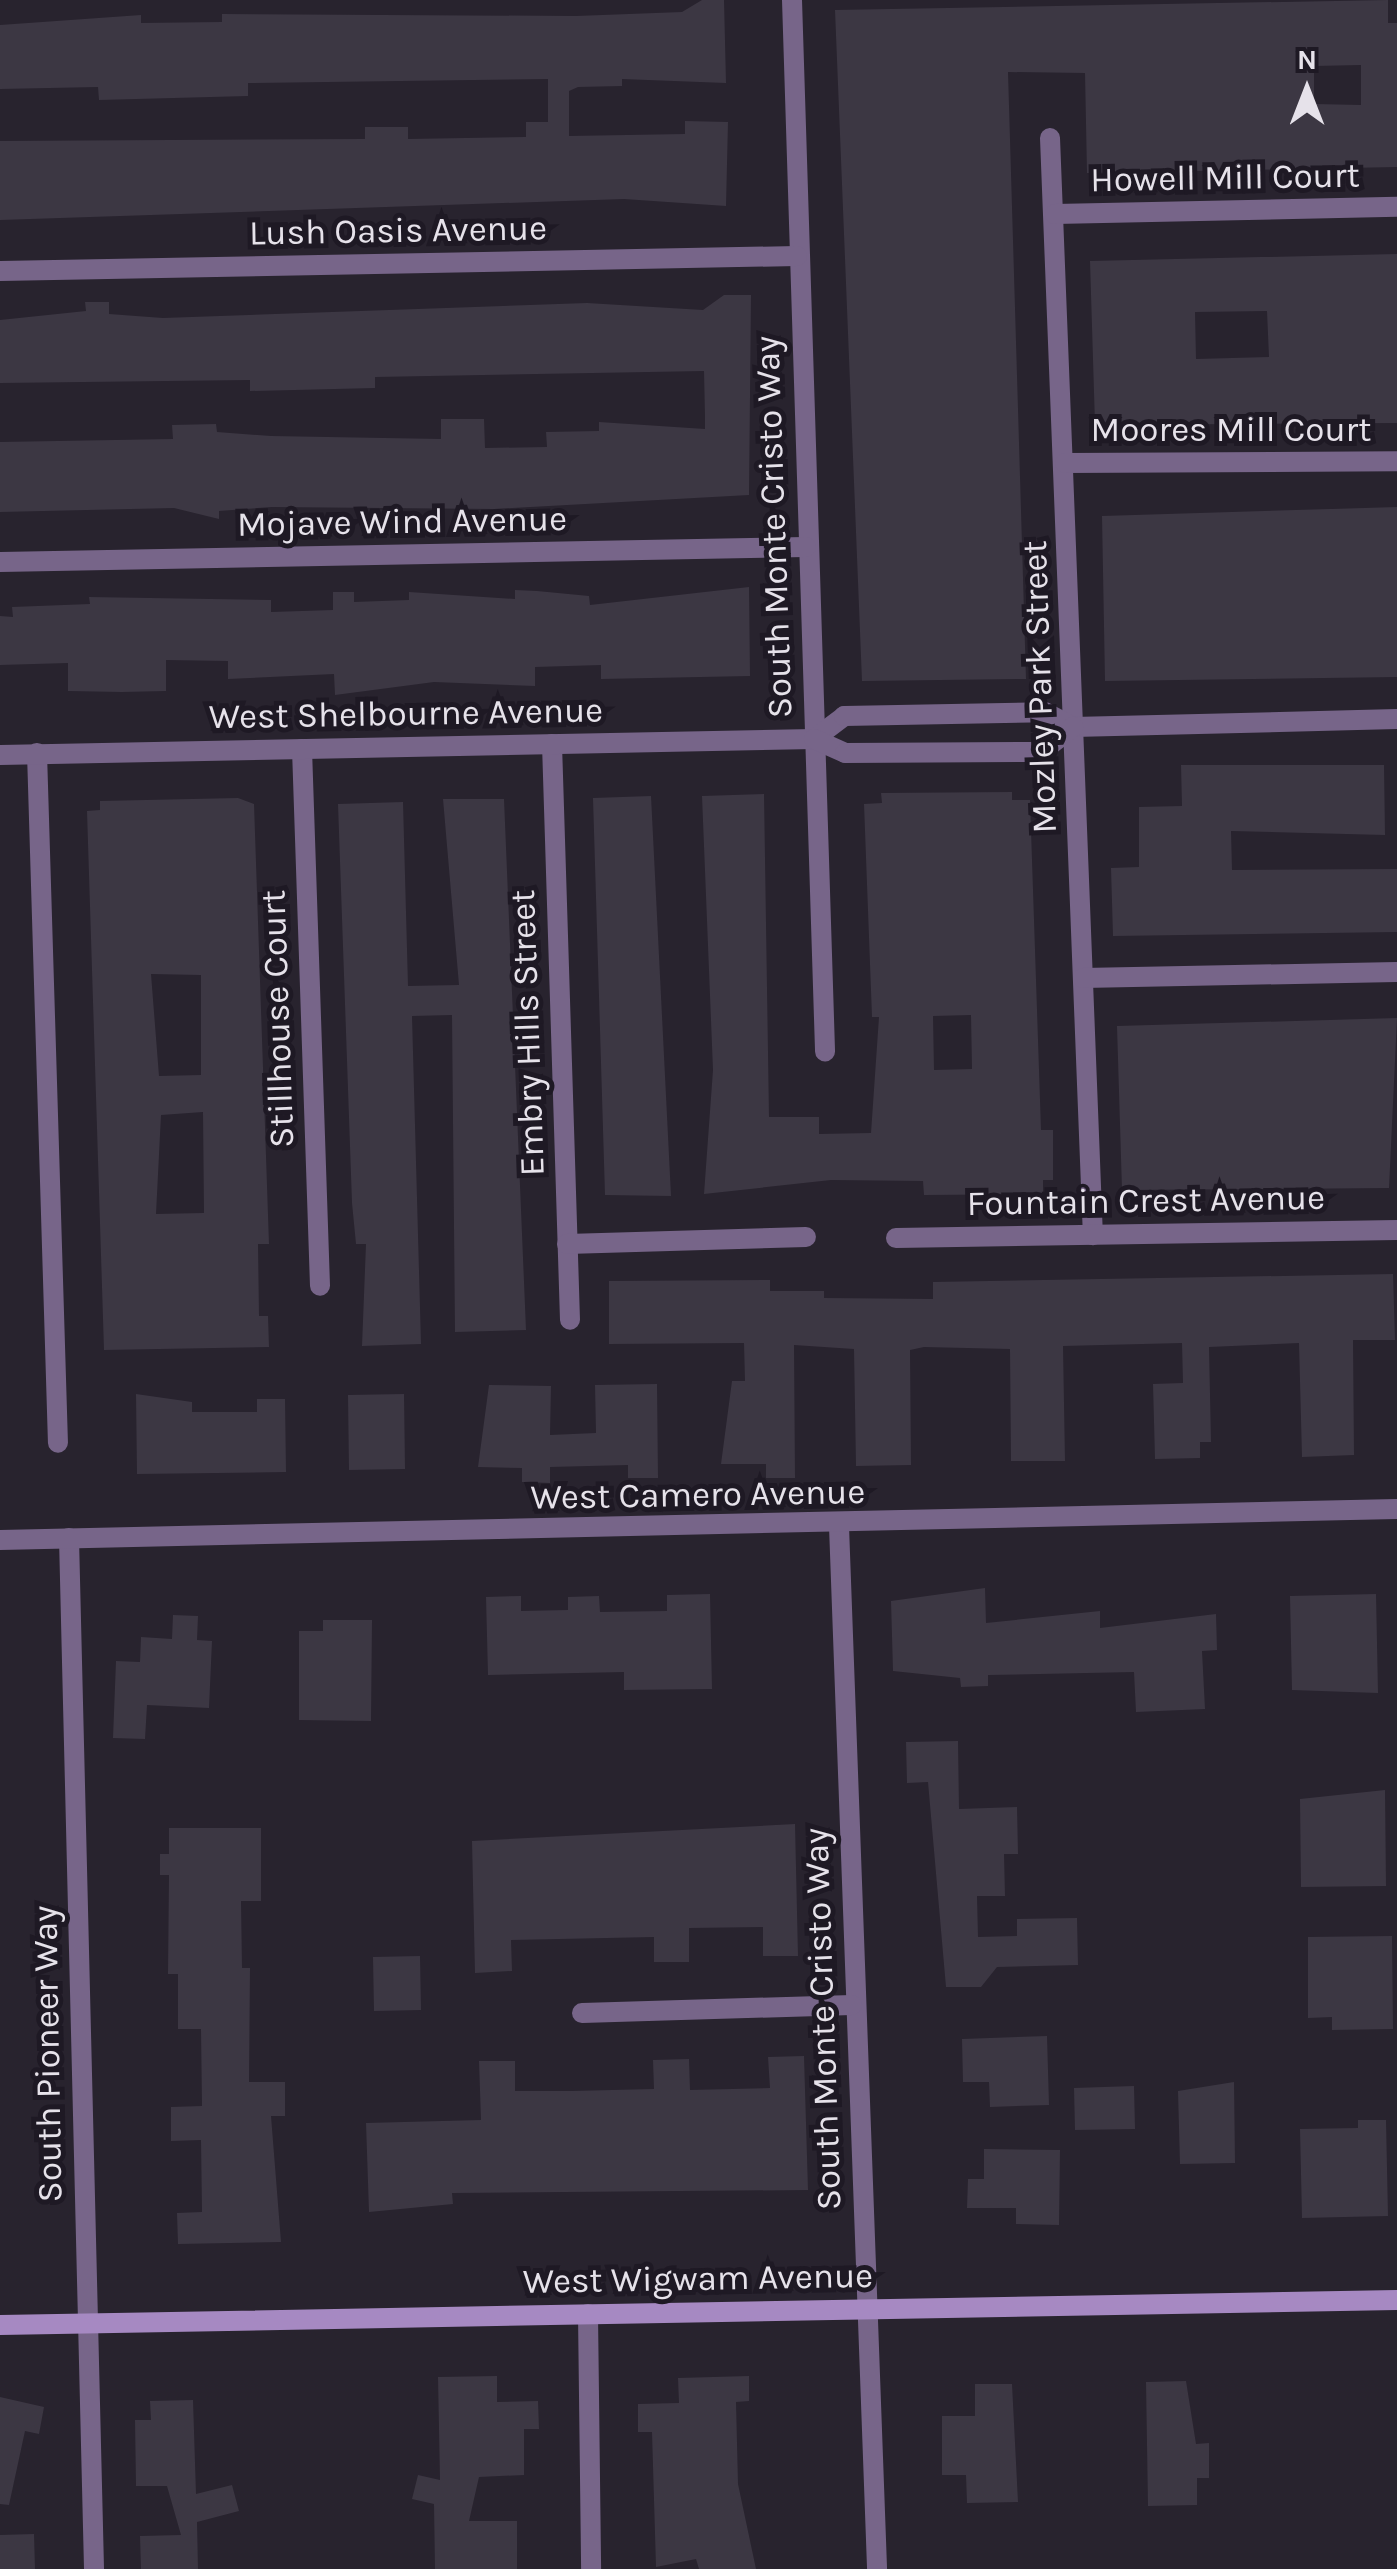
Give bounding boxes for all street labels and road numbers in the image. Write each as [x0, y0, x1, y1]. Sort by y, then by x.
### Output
street label: Howell Mill Court [1090, 155, 1360, 201]
street label: Lush Oasis Avenue [249, 207, 547, 255]
street label: South Monte Cristo Way [746, 335, 802, 719]
street label: Moores Mill Court [1091, 409, 1371, 451]
street label: Mojave Wind Avenue [237, 498, 567, 546]
street label: Mozley Park Street [1014, 540, 1066, 834]
street label: West Shelbourne Avenue [208, 690, 604, 738]
street label: Stillhouse Court [253, 889, 303, 1149]
street label: Embry Hills Street [502, 889, 554, 1177]
street label: Fountain Crest Avenue [967, 1177, 1325, 1225]
street label: West Camero Avenue [530, 1471, 866, 1519]
street label: South Monte Cristo Way [795, 1827, 851, 2211]
street label: South Pioneer Way [24, 1905, 72, 2203]
street label: West Wigwam Avenue [522, 2255, 874, 2303]

